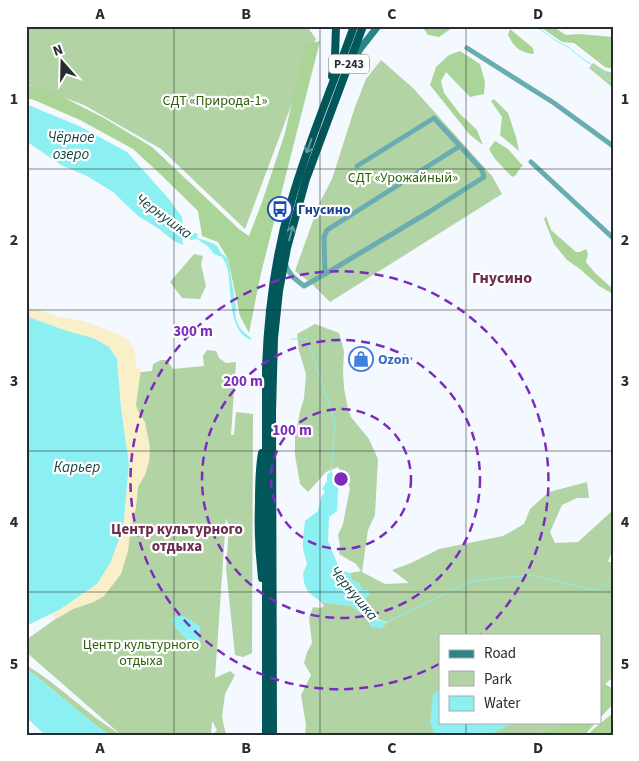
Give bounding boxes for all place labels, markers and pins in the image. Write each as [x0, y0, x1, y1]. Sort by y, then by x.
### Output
bus stop icon: Гнусино [267, 196, 293, 222]
place label: Гнусино [298, 200, 351, 220]
shop icon: Ozon [348, 346, 374, 372]
place label: Ozon [378, 350, 409, 370]
centre of rings [332, 470, 350, 488]

